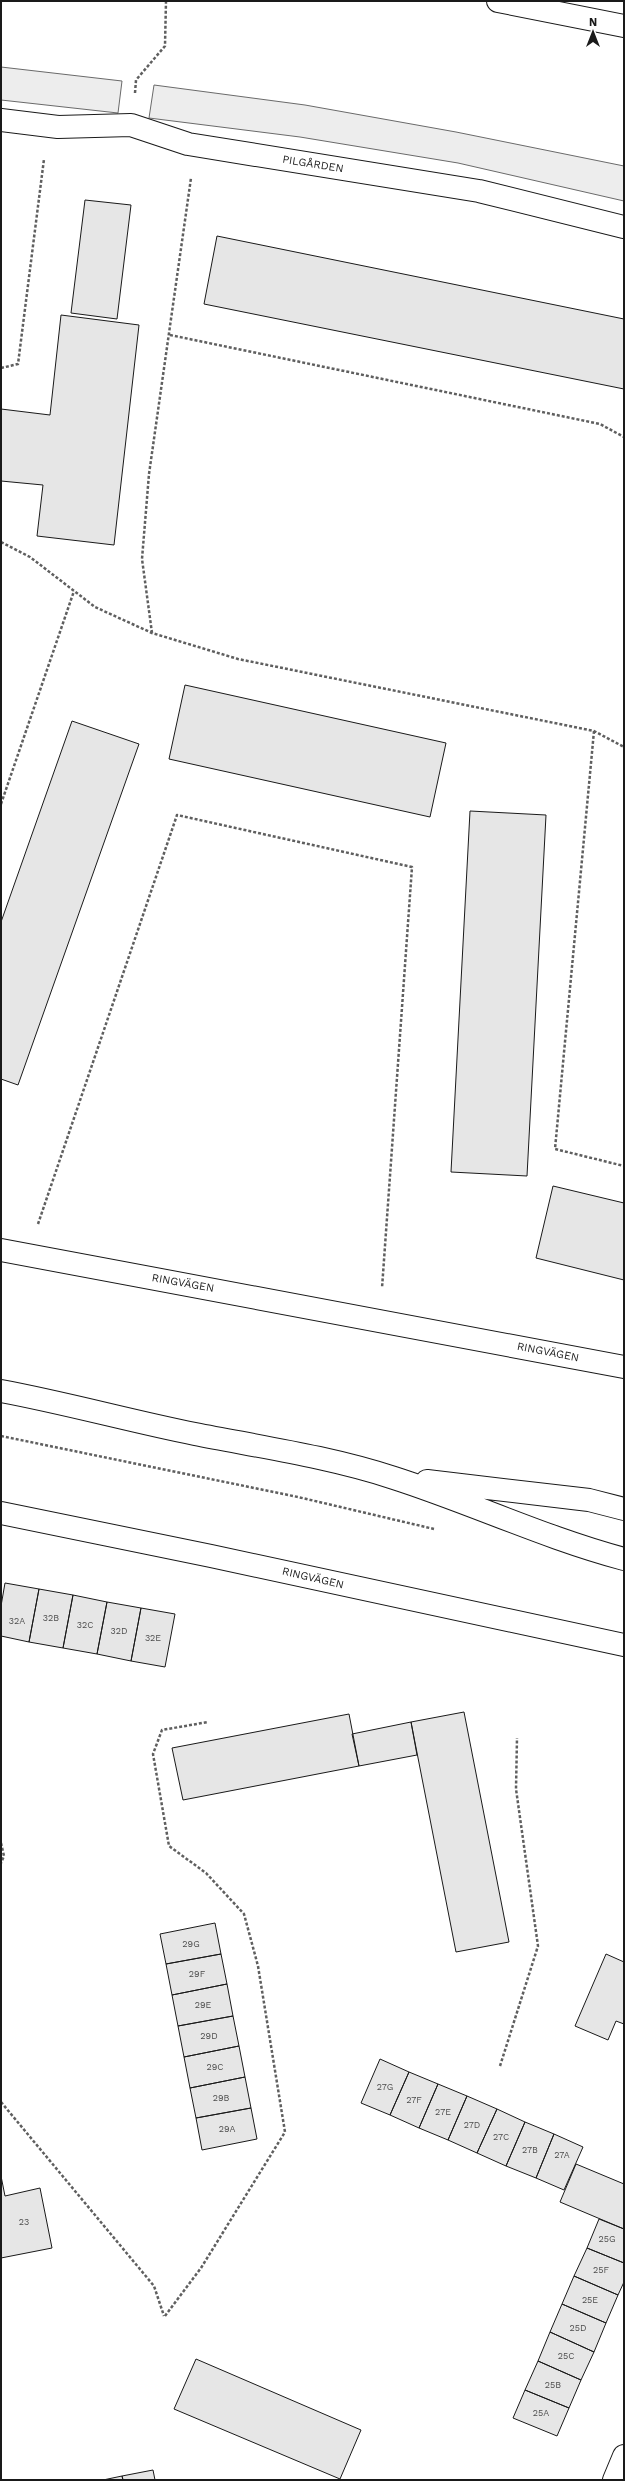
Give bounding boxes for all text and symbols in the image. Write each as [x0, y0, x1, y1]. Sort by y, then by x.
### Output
north arrow [573, 12, 613, 52]
text: N [589, 16, 597, 29]
street label: PILGÅRDEN [281, 153, 345, 175]
street label: RINGVÄGEN [151, 1270, 215, 1295]
street label: RINGVÄGEN [516, 1339, 580, 1364]
street label: RINGVÄGEN [281, 1564, 345, 1591]
house number: 32B [43, 1613, 59, 1623]
house number: 32A [9, 1616, 25, 1626]
house number: 32C [77, 1620, 93, 1630]
house number: 32D [111, 1626, 127, 1636]
house number: 32E [145, 1633, 161, 1643]
house number: 29G [182, 1939, 200, 1949]
house number: 29F [189, 1969, 206, 1979]
house number: 29E [195, 2000, 212, 2010]
house number: 29D [200, 2031, 218, 2041]
house number: 29C [207, 2062, 223, 2072]
house number: 27G [377, 2082, 393, 2092]
house number: 29B [213, 2093, 229, 2103]
house number: 27F [406, 2095, 422, 2105]
house number: 27E [435, 2107, 451, 2117]
house number: 27D [464, 2120, 480, 2130]
house number: 29A [219, 2124, 235, 2134]
house number: 27C [493, 2132, 509, 2142]
house number: 27B [522, 2145, 538, 2155]
house number: 27A [554, 2150, 570, 2160]
house number: 23 [19, 2217, 29, 2227]
house number: 25G [598, 2234, 616, 2244]
house number: 25F [593, 2265, 609, 2275]
house number: 25E [582, 2295, 598, 2305]
house number: 25D [570, 2323, 586, 2333]
house number: 25C [558, 2351, 574, 2361]
house number: 25B [545, 2380, 561, 2390]
house number: 25A [533, 2408, 549, 2418]

